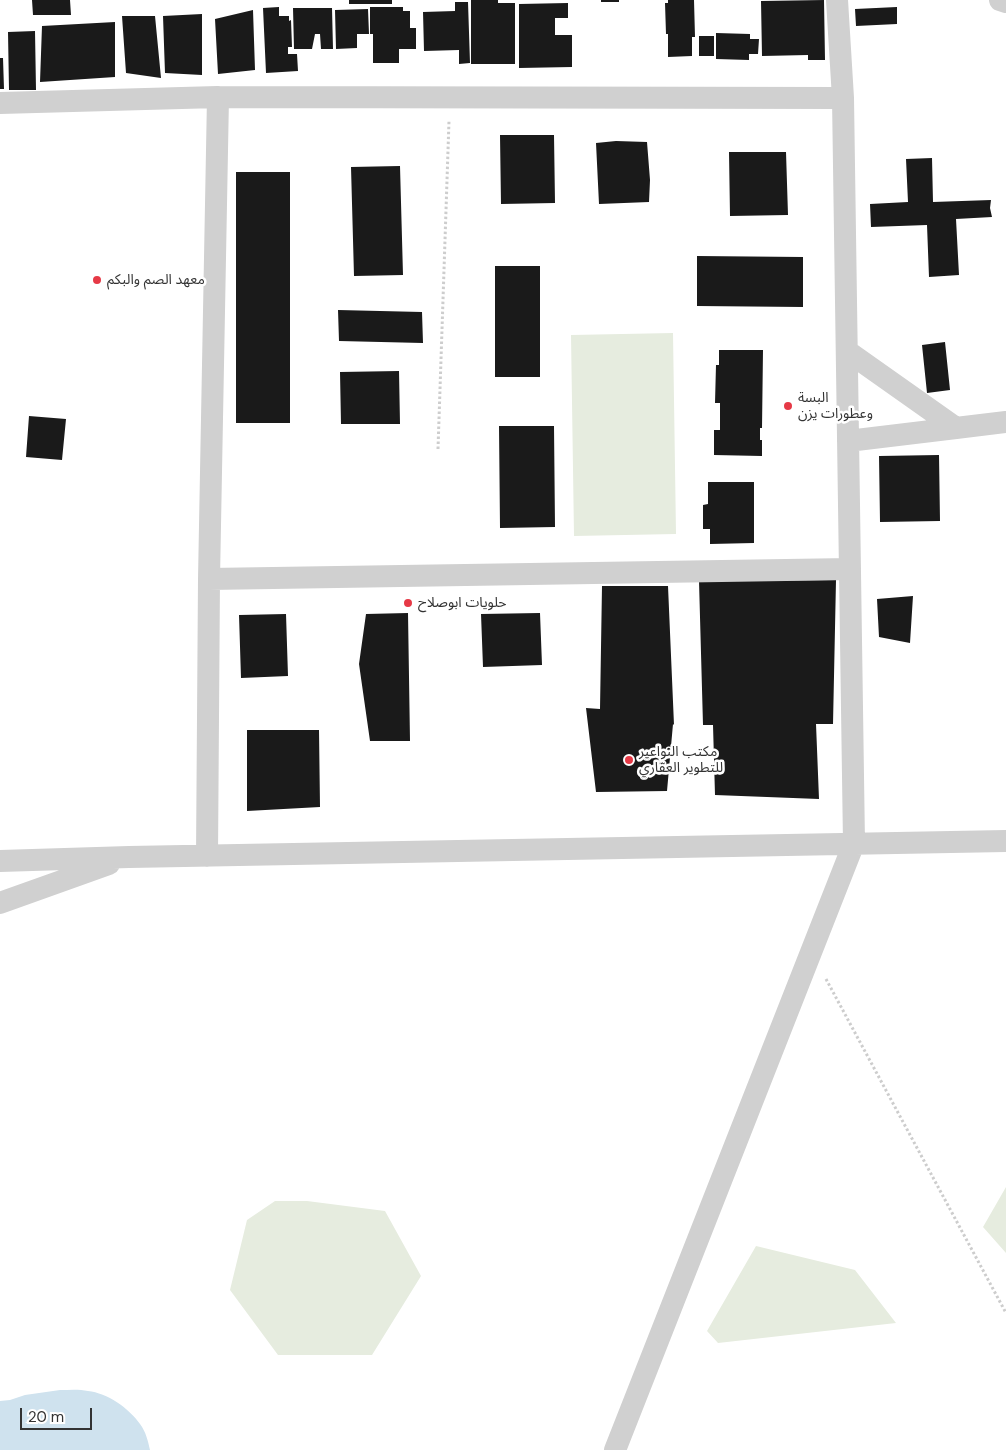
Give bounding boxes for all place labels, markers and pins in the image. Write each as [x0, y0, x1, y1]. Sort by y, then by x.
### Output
place label: معهد الصم والبكم [107, 272, 205, 288]
marker: معهد الصم والبكم [91, 274, 103, 286]
place label: البسة وعطورات يزن [798, 390, 873, 422]
marker: البسة وعطورات يزن [782, 400, 794, 412]
place label: حلويات ابوصلاح [418, 595, 507, 611]
marker: حلويات ابوصلاح [402, 597, 414, 609]
place label: مكتب النواعير للتطوير العقاري [639, 744, 723, 776]
marker: مكتب النواعير للتطوير العقاري [623, 754, 635, 766]

